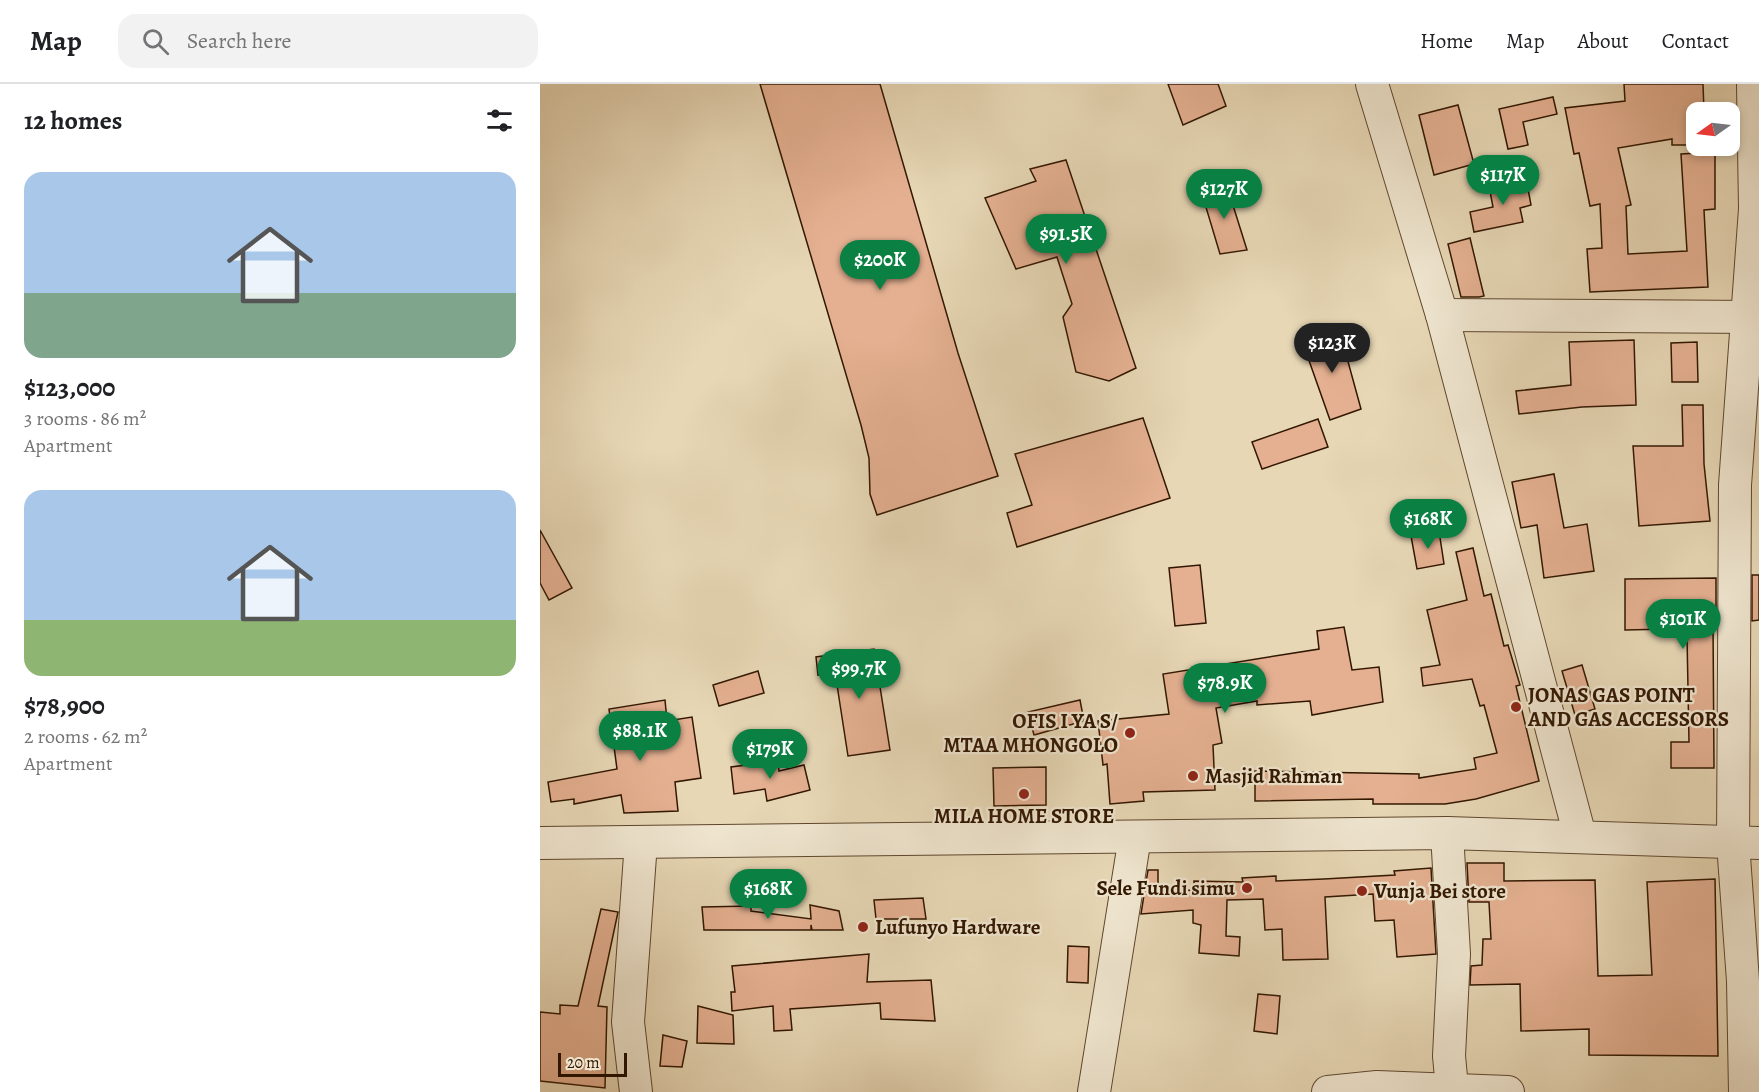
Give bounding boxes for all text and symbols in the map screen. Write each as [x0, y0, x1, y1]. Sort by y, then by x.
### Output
search box [118, 14, 538, 68]
text: Map [30, 22, 82, 60]
icon: search [139, 25, 172, 58]
text: Search here [187, 26, 291, 56]
text: Home [1420, 27, 1473, 55]
text: Map [1506, 27, 1544, 55]
text: About [1577, 27, 1629, 55]
text: Contact [1662, 27, 1729, 55]
north arrow [1686, 102, 1740, 156]
map controls [1686, 102, 1740, 156]
text: 12 homes [24, 103, 122, 138]
icon: filters [483, 104, 516, 137]
pin: $117K [1461, 155, 1545, 206]
text: $117K [1480, 161, 1526, 188]
pin: $127K [1182, 169, 1266, 220]
text: $127K [1200, 175, 1248, 202]
icon: home [216, 211, 324, 319]
pin: $91.5K [1017, 214, 1115, 265]
text: $91.5K [1040, 220, 1092, 247]
pin: $200K [838, 240, 922, 291]
text: $200K [854, 246, 906, 273]
pin: $123K [1290, 323, 1374, 374]
text: $123K [1308, 329, 1356, 356]
text: $123,000 [24, 370, 115, 405]
text: 3 rooms · 86 m² [24, 405, 146, 432]
text: Apartment [24, 432, 113, 459]
pin: $168K [1386, 499, 1470, 550]
text: $168K [1404, 505, 1452, 532]
icon: home [216, 529, 324, 637]
pin: $101K [1641, 599, 1725, 650]
text: $101K [1660, 605, 1706, 632]
pin: $99.7K [810, 649, 908, 700]
text: $99.7K [831, 655, 887, 682]
pin: $78.9K [1176, 663, 1274, 714]
text: $78.9K [1197, 669, 1253, 696]
place label: JONAS GAS POINT AND GAS ACCESSORS [1527, 681, 1729, 733]
text: $78,900 [24, 688, 105, 723]
marker: JONAS GAS POINT AND GAS ACCESSORS [1509, 700, 1523, 714]
place label: OFIS I YA S/ MTAA MHONGOLO [943, 707, 1118, 759]
pin: $88.1K [591, 711, 689, 762]
text: $88.1K [613, 717, 667, 744]
text: 2 rooms · 62 m² [24, 723, 147, 750]
marker: OFIS I YA S/ MTAA MHONGOLO [1123, 726, 1137, 740]
pin: $179K [728, 729, 812, 780]
text: $179K [746, 735, 794, 762]
text: Apartment [24, 750, 113, 777]
place label: Masjid Rahman [1205, 762, 1342, 790]
marker: Masjid Rahman [1186, 769, 1200, 783]
marker: MILA HOME STORE [1017, 787, 1031, 801]
place label: MILA HOME STORE [934, 802, 1114, 830]
pin: $168K [726, 869, 810, 920]
place label: Sele Fundi simu [1096, 874, 1236, 902]
text: $168K [744, 875, 792, 902]
place label: Vunja Bei store [1373, 877, 1506, 905]
marker: Sele Fundi simu [1240, 881, 1254, 895]
marker: Vunja Bei store [1355, 884, 1369, 898]
place label: Lufunyo Hardware [875, 913, 1041, 941]
marker: Lufunyo Hardware [856, 920, 870, 934]
scale bar [558, 1050, 627, 1078]
text: 20 m [567, 1052, 600, 1074]

